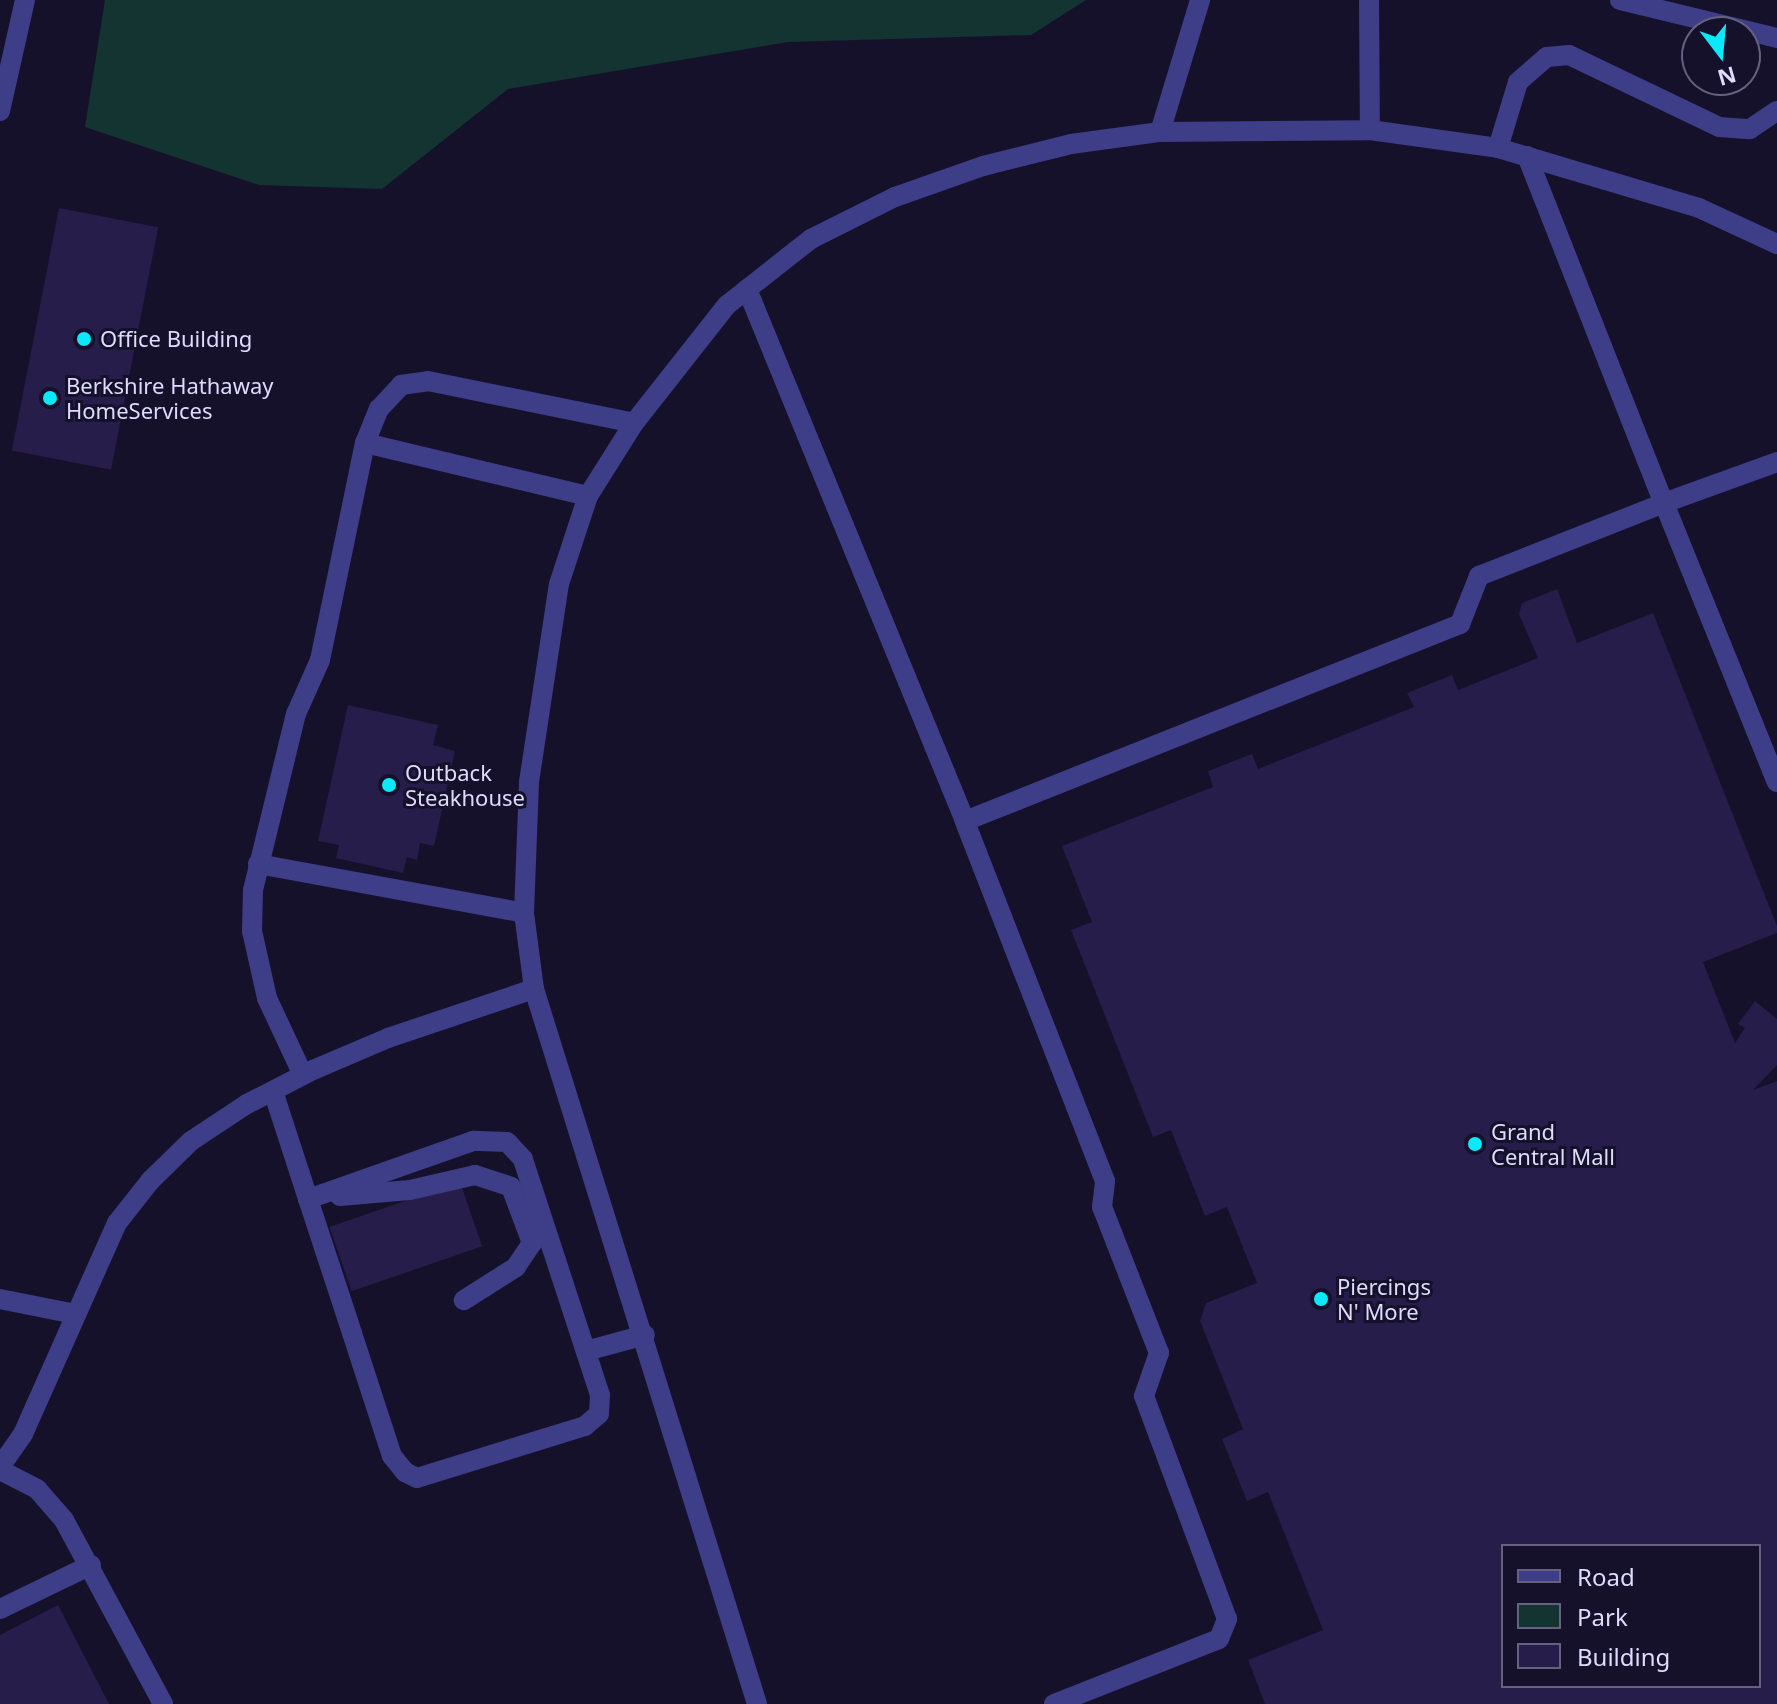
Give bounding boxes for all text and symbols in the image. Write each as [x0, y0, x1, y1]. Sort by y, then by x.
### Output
north arrow [1681, 16, 1761, 96]
text: N [1714, 60, 1740, 94]
place label: Office Building [100, 326, 252, 352]
marker: Office Building [75, 330, 93, 348]
place label: Berkshire Hathaway HomeServices [66, 372, 274, 424]
marker: Berkshire Hathaway HomeServices [41, 389, 59, 407]
place label: Outback Steakhouse [405, 759, 525, 810]
marker: Outback Steakhouse [380, 776, 398, 794]
place label: Grand Central Mall [1491, 1118, 1615, 1170]
marker: Grand Central Mall [1466, 1135, 1484, 1153]
place label: Piercings N' More [1337, 1273, 1431, 1324]
marker: Piercings N' More [1312, 1290, 1330, 1308]
legend [1501, 1544, 1761, 1688]
text: Road [1577, 1560, 1635, 1593]
text: Park [1577, 1600, 1628, 1633]
text: Building [1577, 1640, 1670, 1673]

